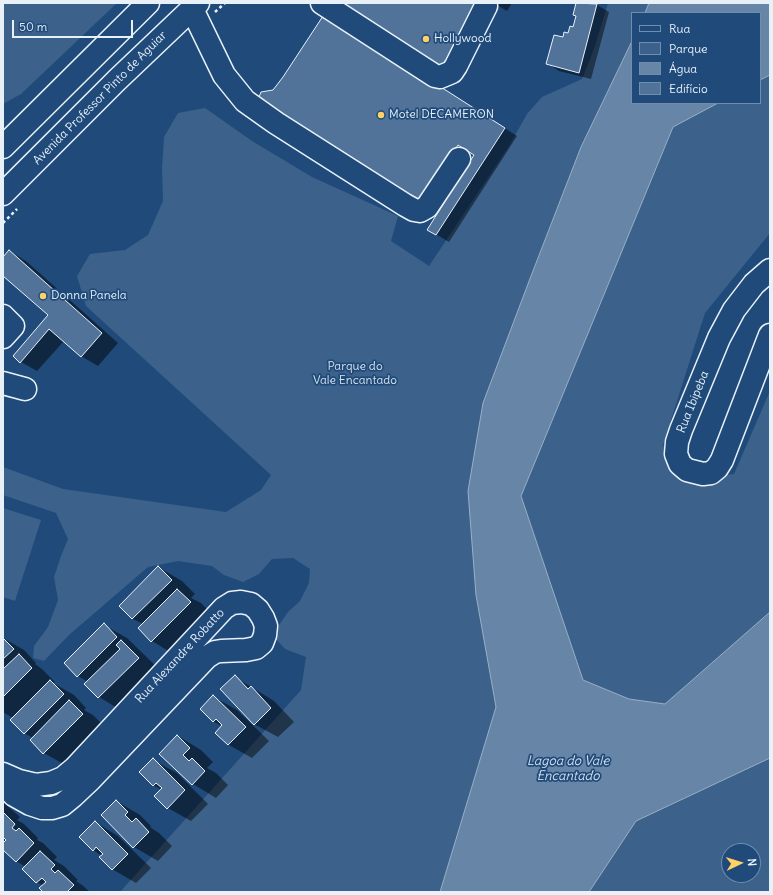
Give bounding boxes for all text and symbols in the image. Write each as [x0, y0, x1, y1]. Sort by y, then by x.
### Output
scale bar [14, 12, 135, 38]
legend [631, 12, 761, 104]
text: 50 m [19, 19, 47, 34]
text: Rua [669, 21, 690, 36]
street label: Avenida Professor Pinto de Aguiar [30, 28, 170, 168]
place label: Hollywood [434, 32, 492, 46]
marker: Hollywood [421, 34, 431, 44]
text: Parque [669, 41, 708, 56]
text: Água [669, 61, 697, 76]
text: Edifício [669, 81, 708, 96]
place label: Motel DECAMERON [389, 108, 494, 122]
marker: Motel DECAMERON [376, 110, 386, 120]
place label: Donna Panela [51, 289, 127, 303]
marker: Donna Panela [38, 291, 48, 301]
park label: Parque do Vale Encantado [313, 360, 397, 388]
street label: Rua Ibipeba [674, 369, 712, 435]
street label: Rua Alexandre Robatto [132, 606, 228, 706]
water label: Lagoa do Vale Encantado [527, 753, 609, 784]
north arrow [721, 843, 761, 883]
text: N [745, 858, 759, 867]

